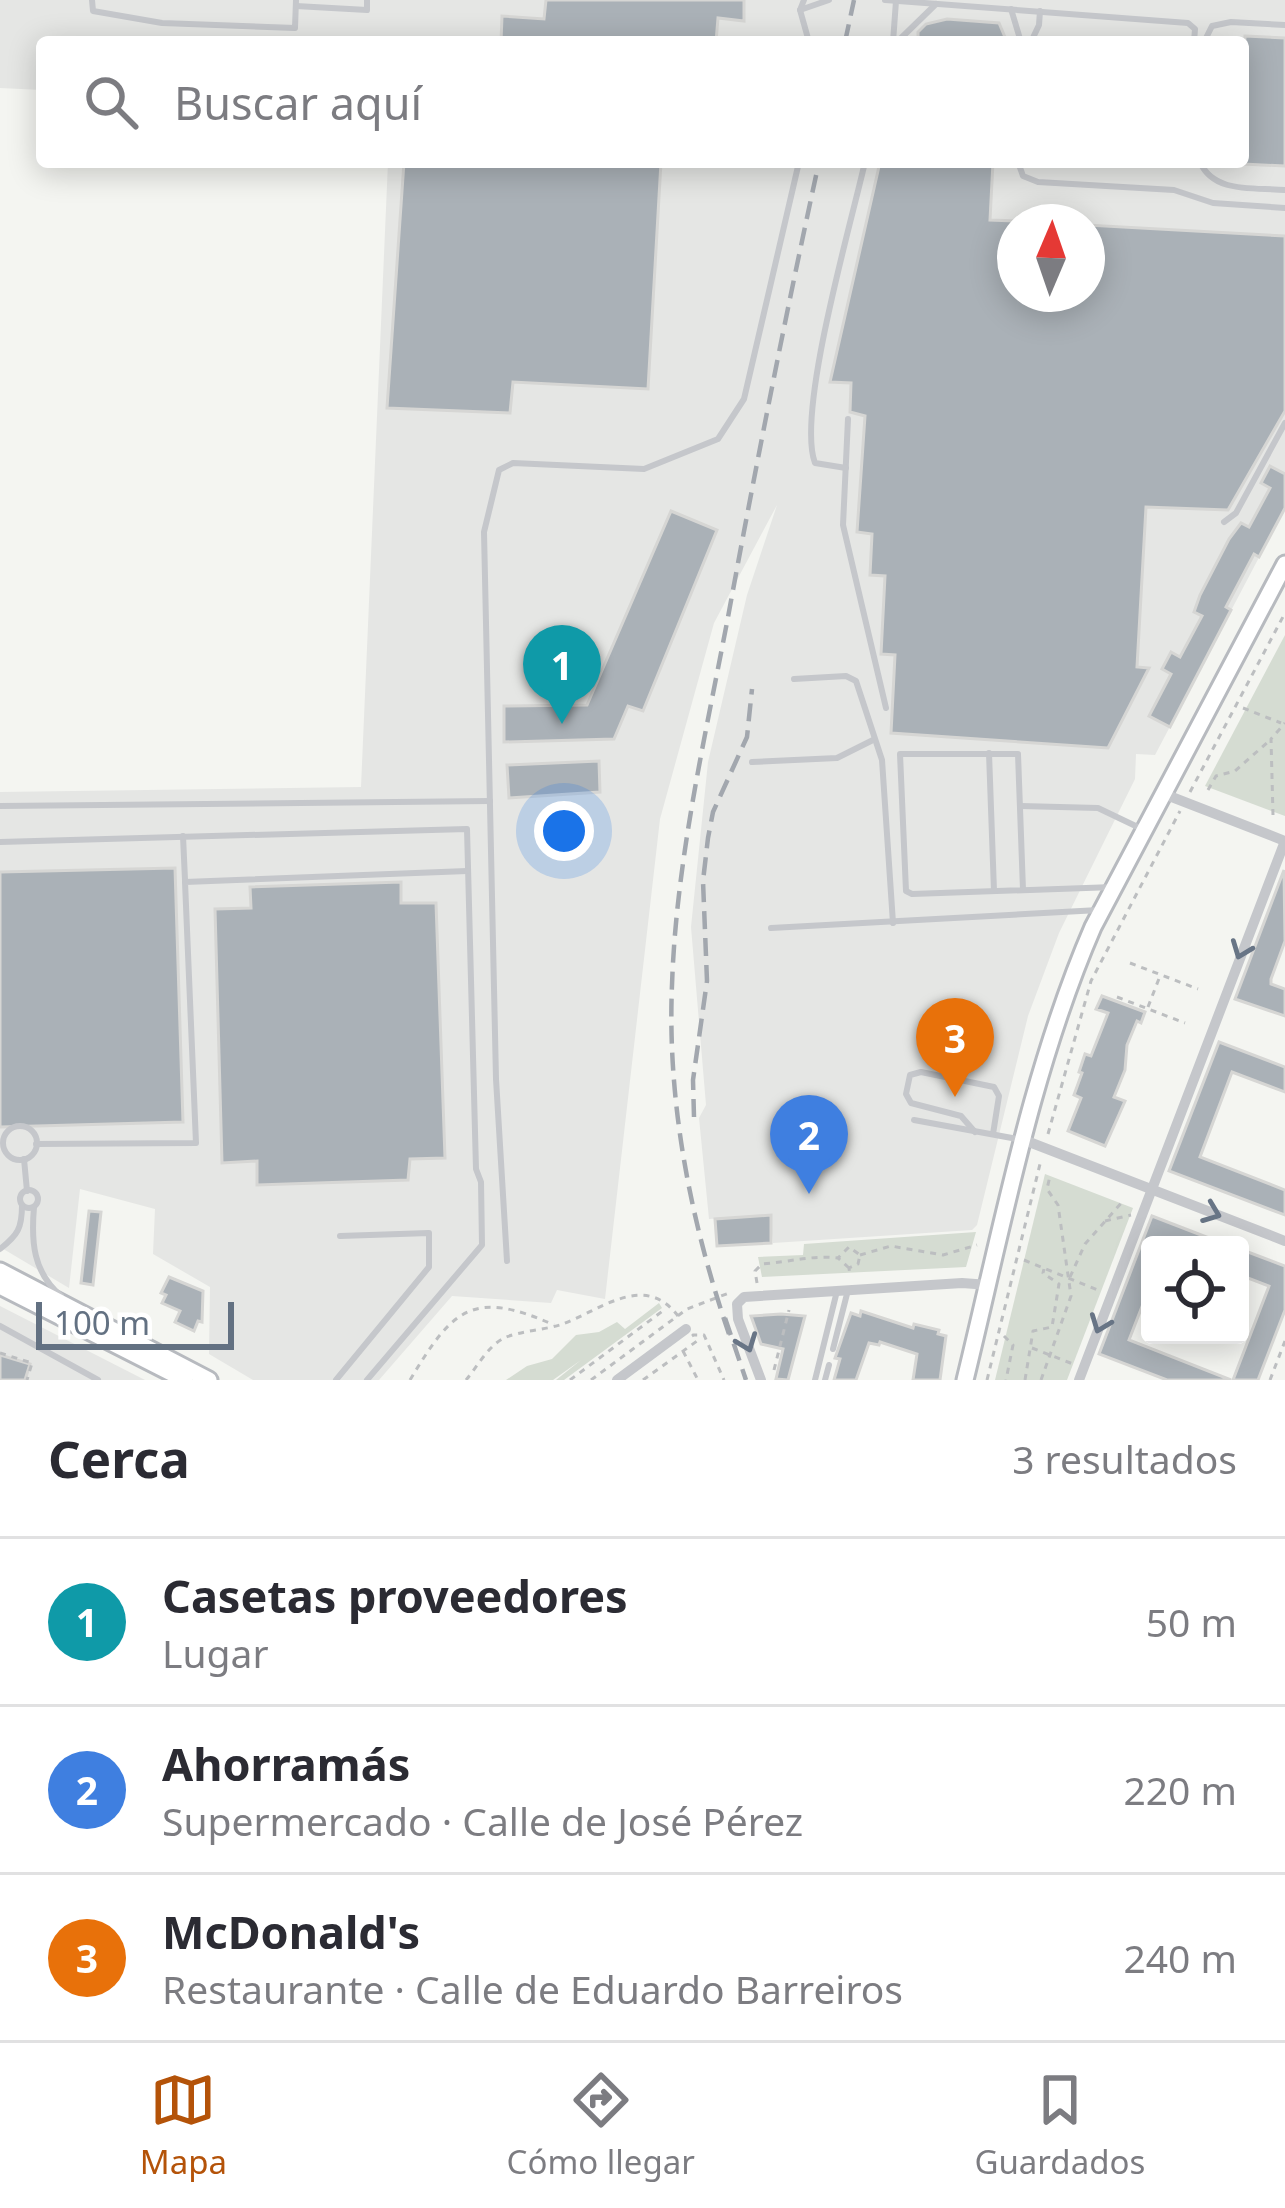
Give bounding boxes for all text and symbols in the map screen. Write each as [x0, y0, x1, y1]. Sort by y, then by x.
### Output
search box [36, 36, 1249, 168]
icon: search [78, 69, 144, 135]
text: Buscar aquí [174, 72, 422, 133]
north arrow [997, 204, 1105, 312]
pin: 1 [523, 625, 601, 724]
your location [534, 801, 594, 861]
one-way arrow [1231, 938, 1256, 959]
pin: 3 [916, 998, 994, 1097]
pin: 2 [770, 1095, 848, 1194]
one-way arrow [1200, 1198, 1221, 1223]
map controls [1141, 1236, 1249, 1344]
button: locate [1141, 1236, 1249, 1344]
scale bar [36, 1296, 234, 1349]
text: 100 m [54, 1300, 150, 1345]
one-way arrow [1090, 1312, 1115, 1333]
one-way arrow [732, 1331, 757, 1352]
text: Cerca [48, 1423, 190, 1493]
text: 3 resultados [1012, 1432, 1237, 1485]
text: Casetas proveedores [162, 1565, 628, 1626]
text: 1 [76, 1595, 98, 1648]
text: 50 m [1146, 1595, 1237, 1648]
text: Lugar [162, 1626, 269, 1679]
text: Ahorramás [162, 1733, 410, 1794]
text: 2 [76, 1763, 98, 1816]
text: 220 m [1123, 1763, 1237, 1816]
text: Supermercado · Calle de José Pérez [162, 1794, 803, 1847]
text: McDonald's [162, 1901, 420, 1962]
text: 3 [76, 1931, 98, 1984]
text: 240 m [1123, 1931, 1237, 1984]
text: Restaurante · Calle de Eduardo Barreiros [162, 1962, 903, 2015]
tab: Mapa [140, 2067, 227, 2184]
tab: Cómo llegar [507, 2067, 695, 2184]
tab: Guardados [974, 2067, 1145, 2184]

